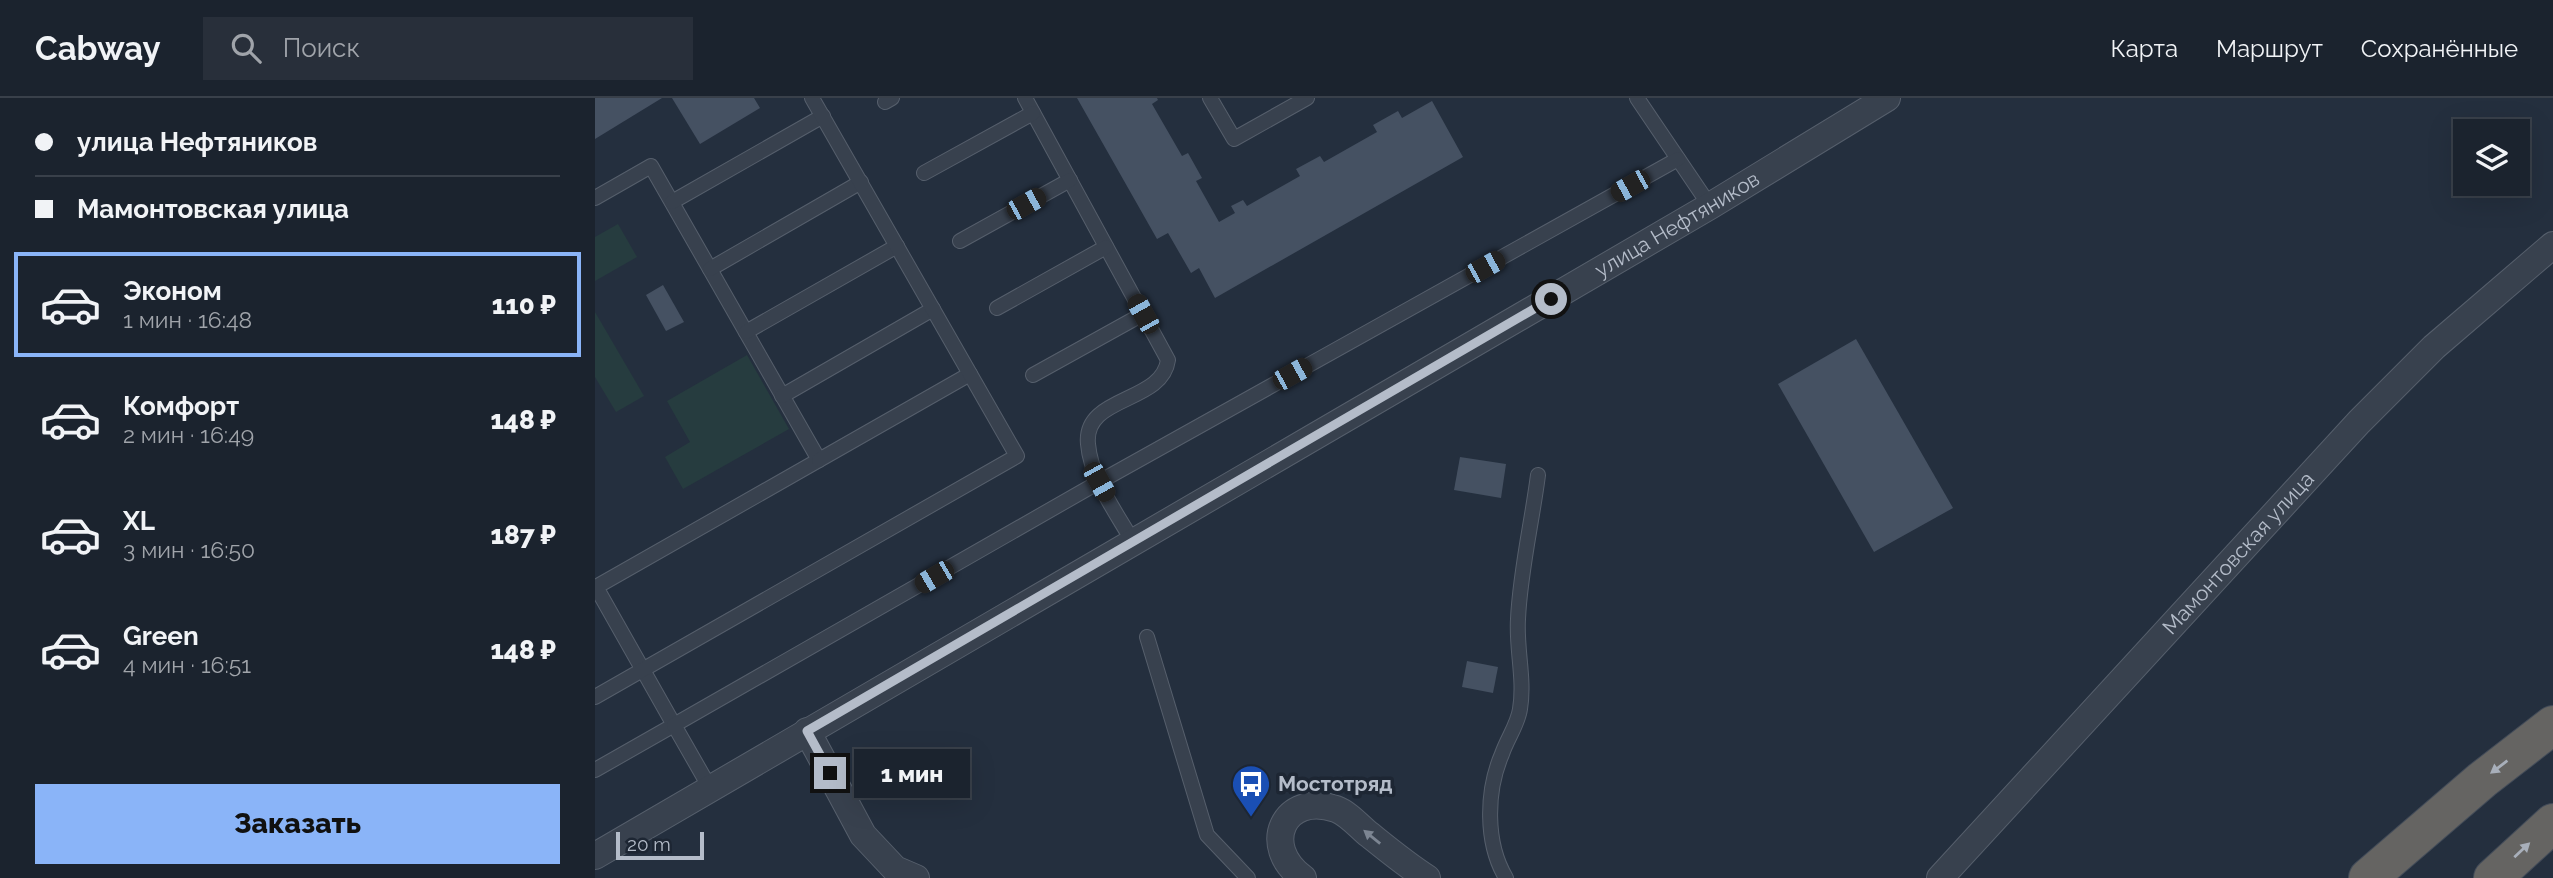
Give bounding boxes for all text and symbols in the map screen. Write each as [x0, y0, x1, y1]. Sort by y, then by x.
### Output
search box [203, 17, 693, 80]
text: Cabway [35, 29, 161, 68]
icon: search [227, 29, 265, 67]
text: Поиск [283, 33, 360, 63]
text: Карта [2110, 34, 2178, 63]
text: Маршрут [2216, 34, 2323, 63]
text: Сохранённые [2361, 34, 2518, 63]
map controls [2453, 119, 2530, 196]
button: layers [2453, 119, 2530, 196]
text: улица Нефтяников [77, 127, 318, 157]
street label: улица Нефтяников [1590, 166, 1764, 282]
car [1607, 167, 1654, 205]
car [1003, 185, 1050, 223]
text: Мамонтовская улица [77, 194, 349, 224]
car [1462, 248, 1509, 286]
icon: car [39, 273, 102, 336]
text: Эконом [123, 276, 222, 306]
route start [1535, 283, 1567, 315]
text: 110 ₽ [492, 290, 556, 320]
car [1124, 291, 1163, 337]
text: 1 мин · 16:48 [123, 306, 252, 333]
car [1269, 355, 1316, 393]
icon: car [39, 388, 102, 451]
text: Комфорт [123, 391, 239, 421]
text: 148 ₽ [490, 405, 556, 435]
text: 2 мин · 16:49 [123, 421, 254, 448]
car [1080, 459, 1119, 505]
street label: Мамонтовская улица [2157, 466, 2319, 639]
icon: car [39, 503, 102, 566]
text: XL [123, 506, 155, 536]
text: 187 ₽ [490, 520, 556, 550]
text: 3 мин · 16:50 [123, 536, 255, 563]
car [911, 557, 958, 597]
icon: car [39, 618, 102, 681]
text: Green [123, 621, 199, 651]
text: 148 ₽ [490, 635, 556, 665]
text: 4 мин · 16:51 [123, 651, 251, 678]
callout: 1 мин [855, 748, 970, 798]
route end [814, 757, 846, 789]
one-way arrow [2490, 759, 2508, 773]
text: 1 мин [881, 760, 943, 787]
bus stop icon: Мостотряд [1230, 763, 1272, 818]
place label: Мостотряд [1278, 771, 1393, 796]
button: Заказать [35, 784, 560, 864]
scale bar [616, 829, 703, 861]
one-way arrow [1364, 829, 1382, 844]
text: 20 m [627, 833, 671, 855]
one-way arrow [2514, 842, 2531, 858]

